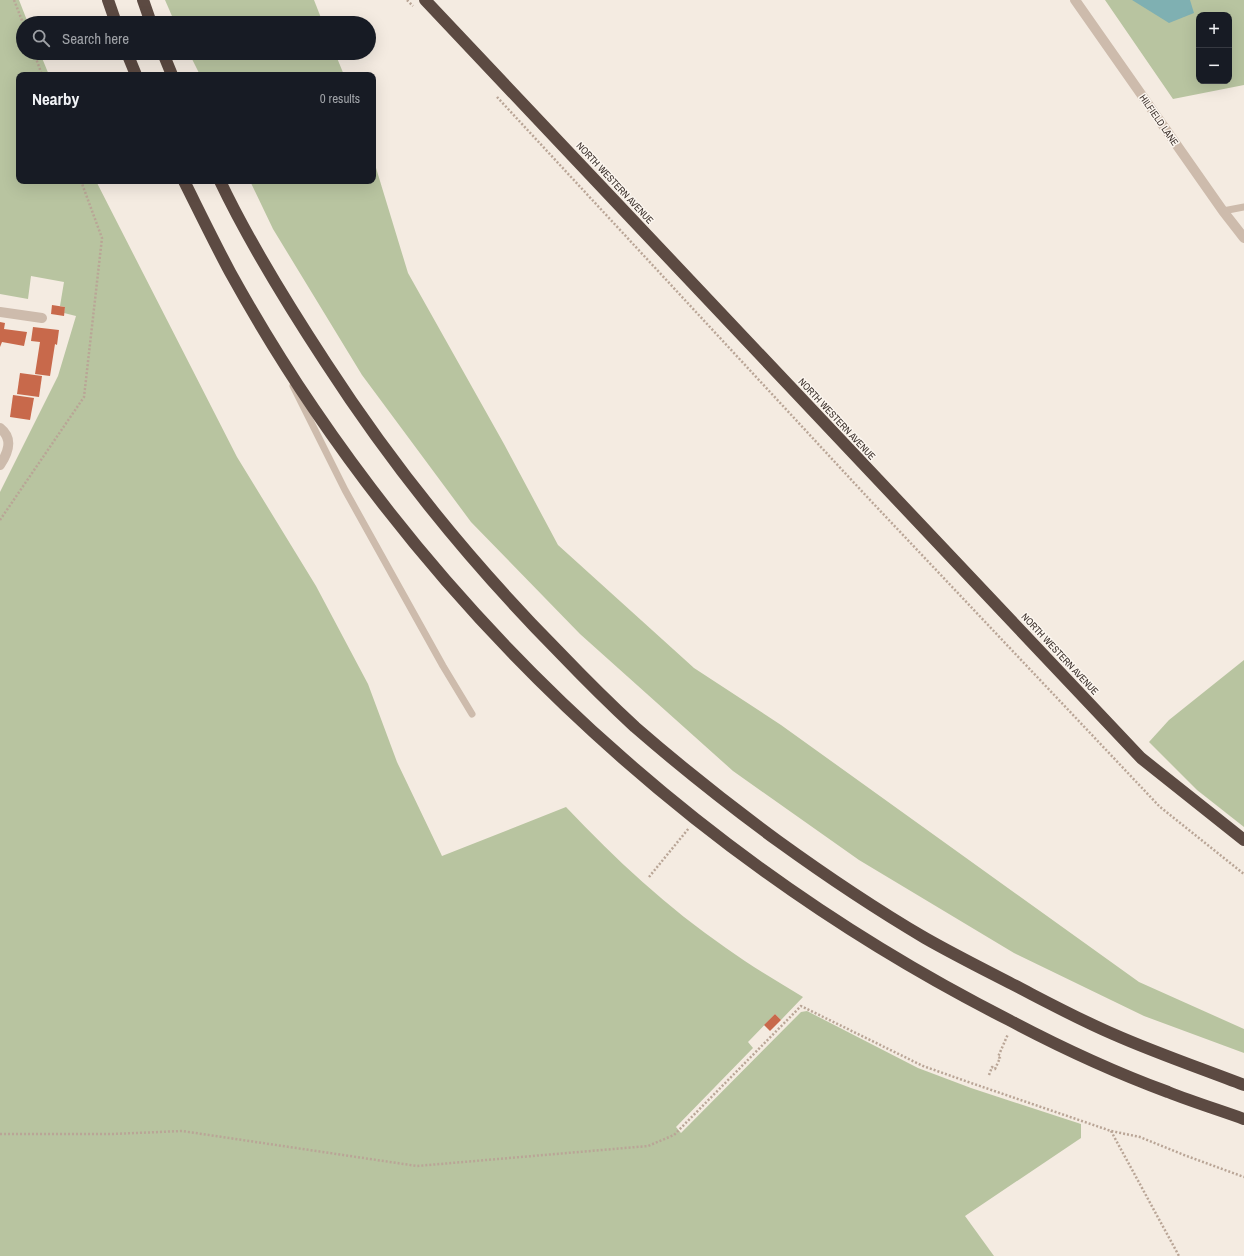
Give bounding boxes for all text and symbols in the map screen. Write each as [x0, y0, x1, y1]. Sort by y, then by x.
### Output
map controls [1196, 12, 1232, 84]
button: + [1196, 12, 1232, 48]
search box [16, 16, 376, 60]
icon: search [30, 27, 52, 49]
text: Search here [62, 28, 129, 49]
button: − [1196, 48, 1232, 84]
text: Nearby [32, 87, 79, 110]
text: 0 results [320, 90, 360, 107]
street label: HILFIELD LANE [1137, 92, 1181, 148]
street label: NORTH WESTERN AVENUE [574, 139, 656, 227]
street label: NORTH WESTERN AVENUE [796, 375, 878, 463]
street label: NORTH WESTERN AVENUE [1019, 610, 1101, 698]

